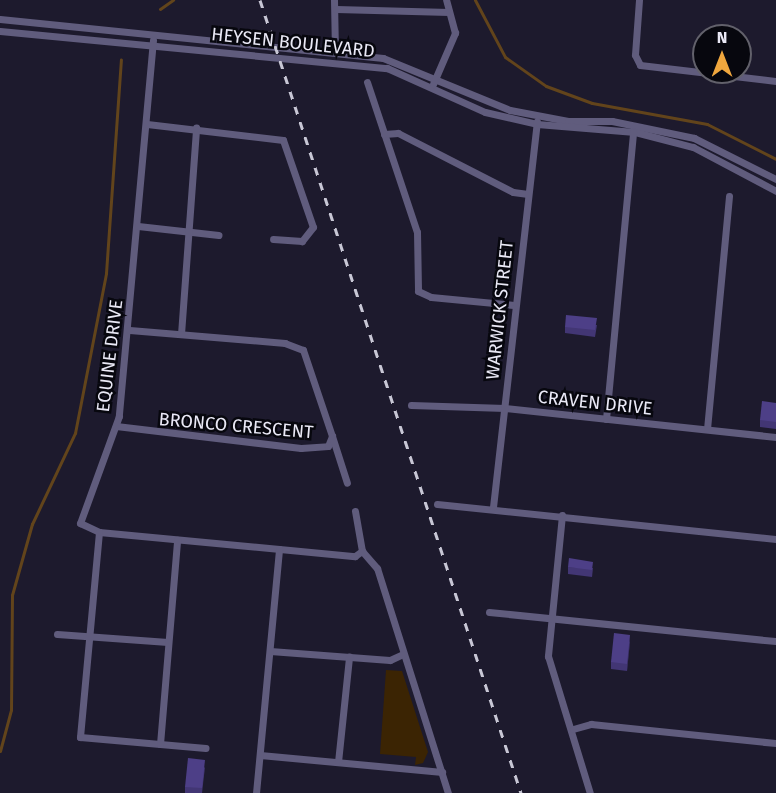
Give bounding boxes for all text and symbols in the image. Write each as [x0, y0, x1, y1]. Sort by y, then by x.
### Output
street label: HEYSEN BOULEVARD [210, 24, 376, 62]
north arrow [692, 24, 752, 84]
text: N [717, 28, 727, 47]
street label: WARWICK STREET [482, 239, 518, 381]
street label: EQUINE DRIVE [92, 299, 128, 413]
street label: CRAVEN DRIVE [537, 386, 653, 420]
street label: BRONCO CRESCENT [158, 408, 314, 444]

